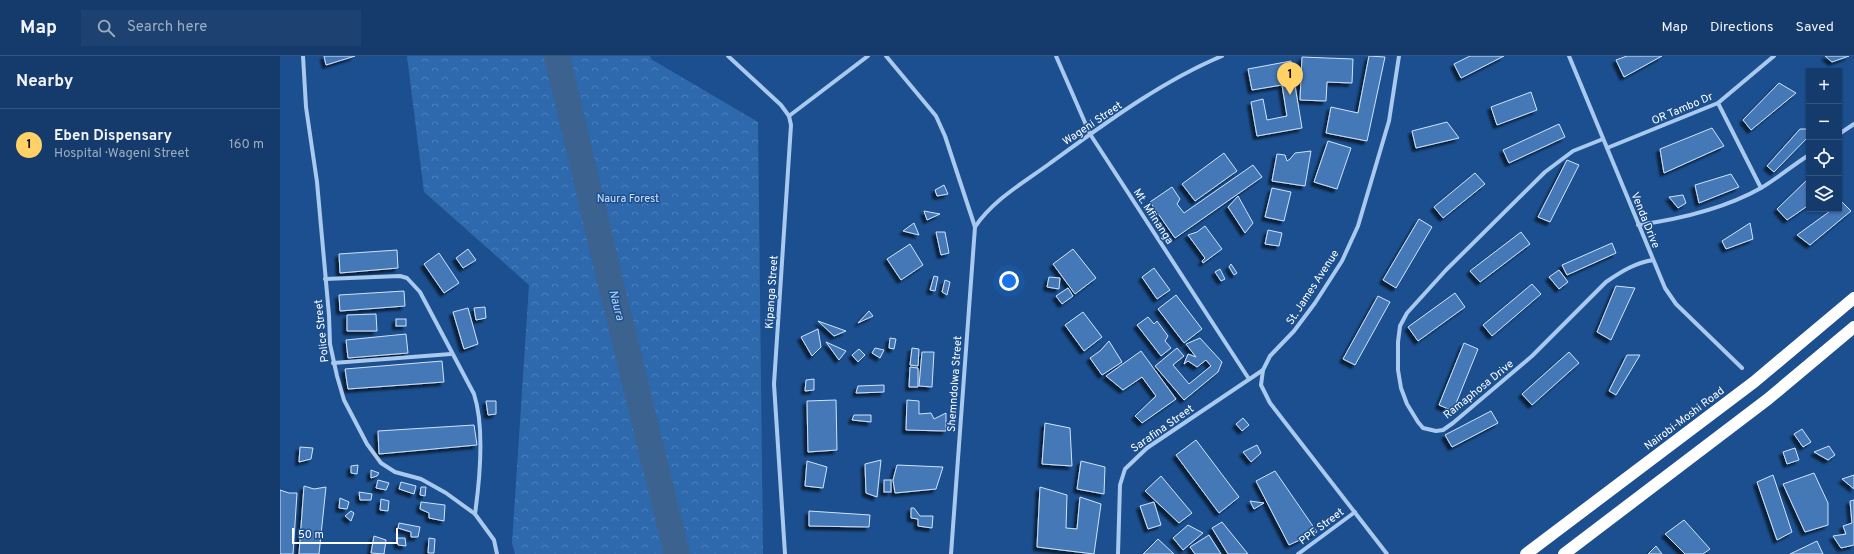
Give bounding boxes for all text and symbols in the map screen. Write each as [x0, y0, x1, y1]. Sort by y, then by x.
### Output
search box [81, 10, 361, 46]
text: Map [20, 16, 57, 40]
icon: search [95, 17, 117, 39]
text: Search here [127, 18, 207, 37]
text: Map [1662, 19, 1688, 36]
text: Directions [1710, 19, 1774, 36]
text: Saved [1796, 19, 1834, 36]
pin: 1 [1277, 62, 1303, 95]
map controls [1806, 68, 1842, 212]
button: + [1806, 68, 1842, 104]
text: Nearby [16, 71, 73, 93]
street label: OR Tambo Dr [1650, 89, 1716, 128]
street label: Wageni Street [1060, 99, 1125, 149]
button: − [1806, 104, 1842, 140]
text: Eben Dispensary [54, 127, 172, 146]
text: 1 [26, 137, 32, 153]
text: 160 m [229, 137, 264, 153]
button: locate [1806, 140, 1842, 176]
text: Hospital · Wageni Street [54, 146, 189, 162]
button: layers [1806, 176, 1842, 212]
street label: Mt. Mfinanga [1130, 186, 1177, 247]
street label: Venda Drive [1628, 190, 1663, 250]
park label: Naura Forest [597, 192, 659, 206]
street label: St. James Avenue [1283, 247, 1342, 328]
street label: Kipanga Street [762, 255, 782, 329]
your location [999, 271, 1019, 291]
water label: Naura [605, 288, 628, 323]
street label: Police Street [312, 299, 332, 363]
street label: Shemndolwa Street [945, 335, 965, 433]
street label: Ramaphosa Drive [1441, 357, 1517, 422]
street label: Nairobi-Moshi Road [1642, 384, 1727, 453]
street label: Sarafina Street [1128, 402, 1197, 456]
street label: PPF Street [1296, 505, 1347, 548]
scale bar [292, 526, 398, 545]
text: 50 m [298, 528, 324, 542]

